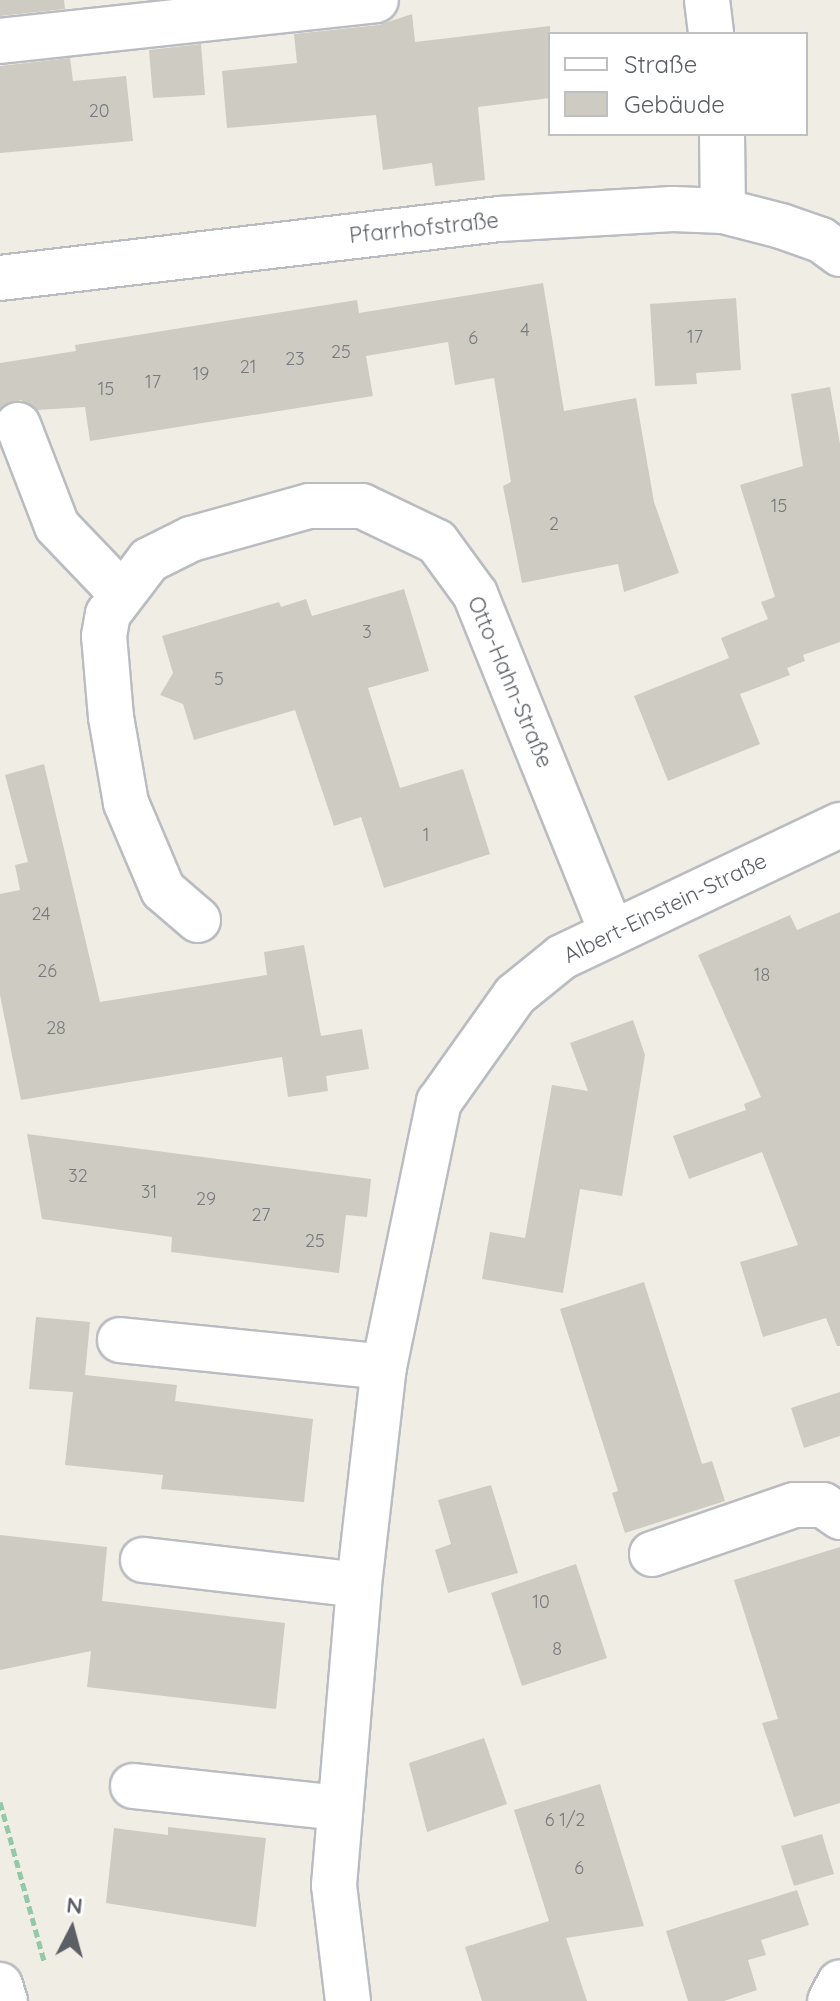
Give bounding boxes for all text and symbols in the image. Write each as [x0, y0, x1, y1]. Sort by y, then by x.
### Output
legend [548, 32, 808, 136]
text: Straße [624, 49, 697, 79]
text: Gebäude [624, 89, 725, 119]
house number: 20 [89, 100, 109, 122]
street label: Pfarrhofstraße [348, 207, 500, 249]
house number: 4 [520, 319, 530, 341]
house number: 17 [687, 326, 703, 348]
house number: 6 [468, 327, 478, 349]
house number: 25 [331, 341, 351, 363]
house number: 23 [285, 348, 305, 370]
house number: 21 [240, 356, 256, 378]
house number: 19 [193, 363, 209, 385]
house number: 17 [145, 371, 161, 393]
house number: 15 [98, 378, 114, 400]
house number: 15 [771, 495, 787, 517]
house number: 2 [549, 513, 559, 535]
street label: Otto-Hahn-Straße [462, 592, 558, 772]
house number: 3 [362, 621, 372, 643]
house number: 5 [214, 668, 224, 690]
house number: 1 [423, 824, 429, 846]
street label: Albert-Einstein-Straße [559, 847, 771, 969]
house number: 24 [31, 903, 51, 925]
house number: 26 [37, 960, 57, 982]
house number: 18 [754, 964, 770, 986]
house number: 28 [46, 1017, 66, 1039]
house number: 32 [68, 1165, 88, 1187]
house number: 31 [141, 1181, 157, 1203]
house number: 29 [196, 1188, 216, 1210]
house number: 27 [252, 1204, 270, 1226]
house number: 25 [305, 1230, 325, 1252]
house number: 10 [532, 1591, 550, 1613]
house number: 8 [552, 1638, 562, 1660]
house number: 6 1/2 [545, 1809, 585, 1831]
house number: 6 [574, 1857, 584, 1879]
north arrow [32, 1889, 112, 1969]
text: N [65, 1890, 84, 1920]

